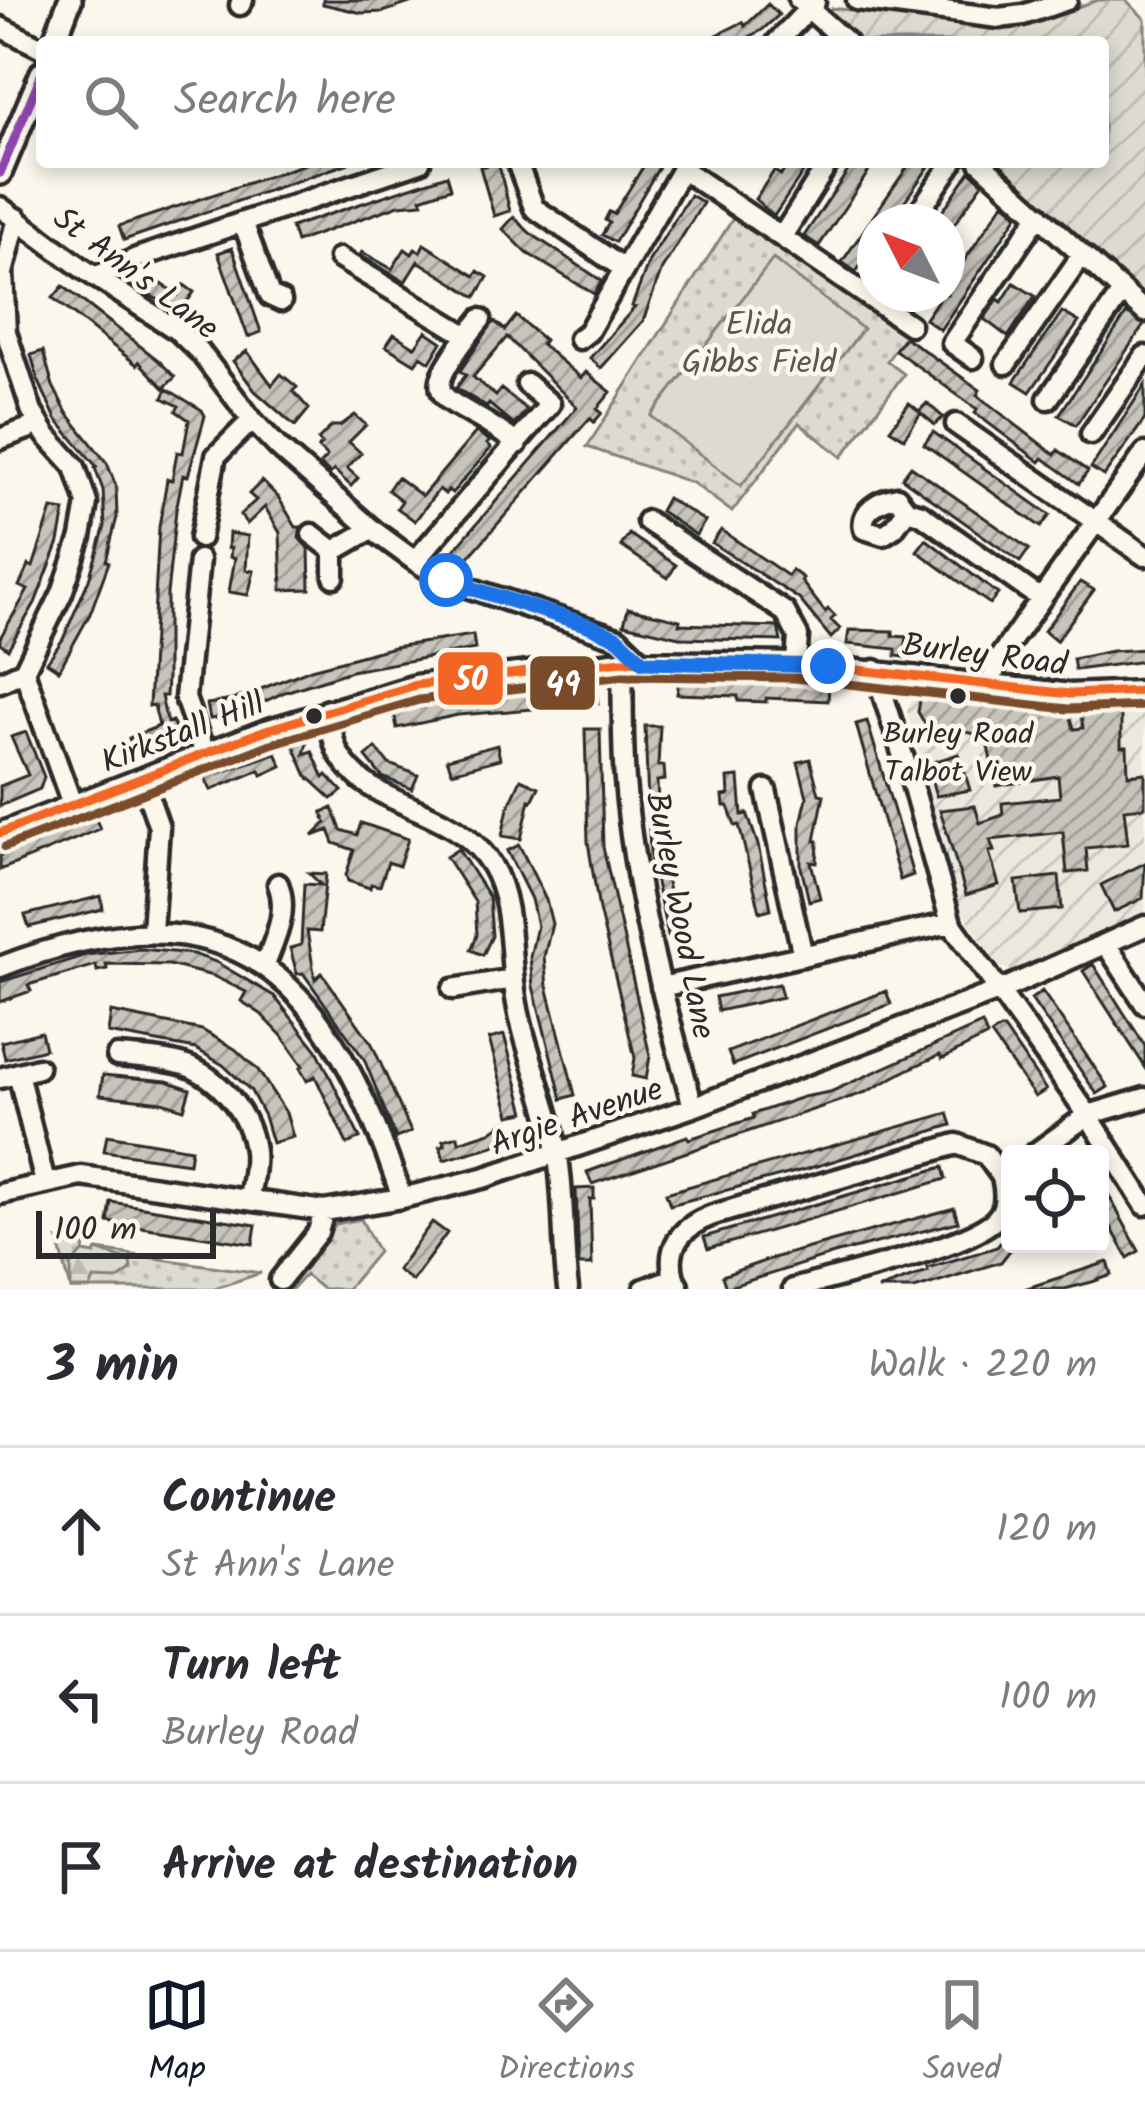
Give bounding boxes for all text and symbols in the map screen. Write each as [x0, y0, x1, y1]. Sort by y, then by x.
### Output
search box [36, 36, 1109, 168]
text: Search here [174, 66, 396, 138]
icon: search [78, 69, 144, 135]
street label: St Ann's Lane [40, 194, 230, 355]
north arrow [857, 204, 965, 312]
park label: Elida Gibbs Field [682, 300, 838, 391]
route start [419, 553, 473, 607]
street label: Burley Road [899, 620, 1072, 693]
route end [801, 639, 855, 693]
line badge: 50 [436, 650, 505, 707]
line badge: 49 [528, 654, 597, 712]
text: 50 [453, 655, 489, 708]
text: 49 [546, 660, 581, 713]
street label: Kirkstall Hill [94, 679, 273, 790]
marker: Burley Road Talbot View [947, 685, 969, 707]
unlabelled marker [303, 705, 325, 727]
place label: Burley Road Talbot View [883, 711, 1034, 797]
street label: Burley Wood Lane [629, 788, 729, 1044]
street label: Argie Avenue [484, 1064, 671, 1173]
map controls [1001, 1145, 1109, 1253]
button: locate [1001, 1145, 1109, 1253]
scale bar [36, 1205, 216, 1258]
text: 100 m [54, 1205, 137, 1258]
text: 3 min [48, 1327, 179, 1408]
text: Walk · 220 m [868, 1336, 1097, 1398]
text: Continue [162, 1464, 336, 1536]
icon: ahead [48, 1498, 114, 1564]
text: 120 m [996, 1500, 1097, 1562]
text: St Ann's Lane [162, 1536, 395, 1598]
text: Turn left [162, 1632, 341, 1704]
icon: left [48, 1666, 114, 1732]
text: 100 m [999, 1668, 1097, 1730]
text: Burley Road [162, 1704, 358, 1766]
text: Arrive at destination [162, 1831, 578, 1903]
icon: arrive [48, 1834, 114, 1900]
tab: Map [144, 1972, 210, 2097]
tab: Directions [498, 1972, 635, 2097]
tab: Saved [923, 1972, 1001, 2097]

